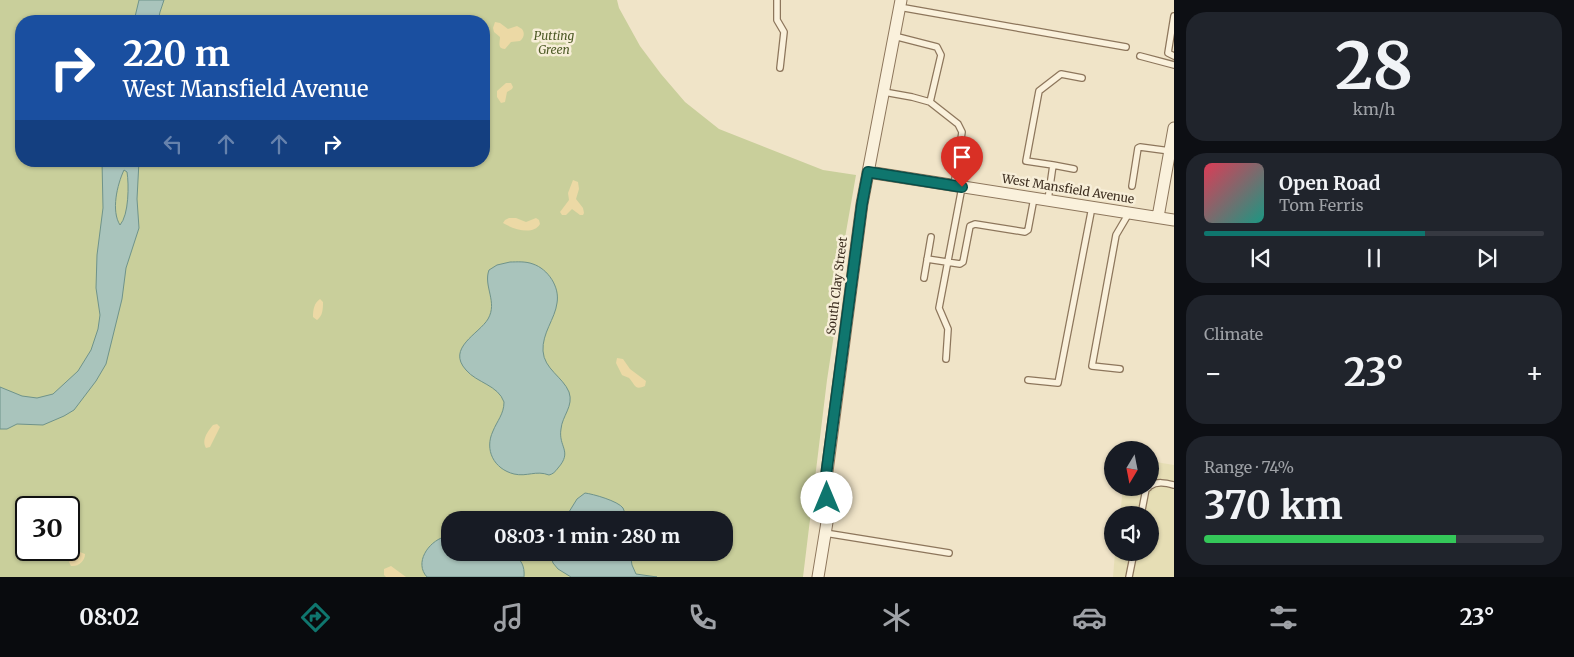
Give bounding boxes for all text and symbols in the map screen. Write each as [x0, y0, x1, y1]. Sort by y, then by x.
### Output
text: 28 [1335, 25, 1413, 107]
park label: Putting Green [534, 28, 575, 57]
text: 220 m [123, 32, 230, 76]
icon: right [40, 35, 105, 100]
text: West Mansfield Avenue [123, 75, 369, 103]
text: km/h [1353, 99, 1395, 119]
icon: left [159, 130, 187, 158]
icon: ahead [212, 130, 240, 158]
icon: ahead [265, 130, 293, 158]
icon: right [318, 130, 346, 158]
pin [941, 136, 983, 187]
icon: arrive [948, 143, 976, 171]
street label: West Mansfield Avenue [1000, 170, 1135, 206]
text: Open Road [1279, 171, 1381, 195]
text: Tom Ferris [1279, 195, 1364, 215]
street label: South Clay Street [823, 236, 850, 336]
icon: previous [1247, 244, 1275, 272]
icon: pause [1360, 244, 1388, 272]
icon: next [1473, 244, 1501, 272]
text: Climate [1204, 324, 1263, 344]
text: 23° [1344, 349, 1404, 396]
text: − [1204, 355, 1223, 391]
text: + [1525, 355, 1544, 391]
north arrow [1104, 441, 1159, 496]
map controls [1104, 441, 1159, 561]
text: Range · 74% [1204, 457, 1294, 477]
position arrow [800, 471, 852, 523]
text: 370 km [1204, 482, 1343, 529]
speed limit sign: 30 [15, 496, 80, 561]
button: sound [1104, 506, 1159, 561]
text: 08:03 · 1 min · 280 m [494, 524, 680, 548]
icon: directions [298, 600, 333, 635]
icon: music [491, 600, 526, 635]
icon: phone [685, 600, 720, 635]
icon: climate [879, 600, 914, 635]
icon: car [1072, 600, 1107, 635]
icon: filters [1266, 600, 1301, 635]
text: 08:02 [79, 603, 139, 631]
text: 23° [1460, 603, 1495, 631]

